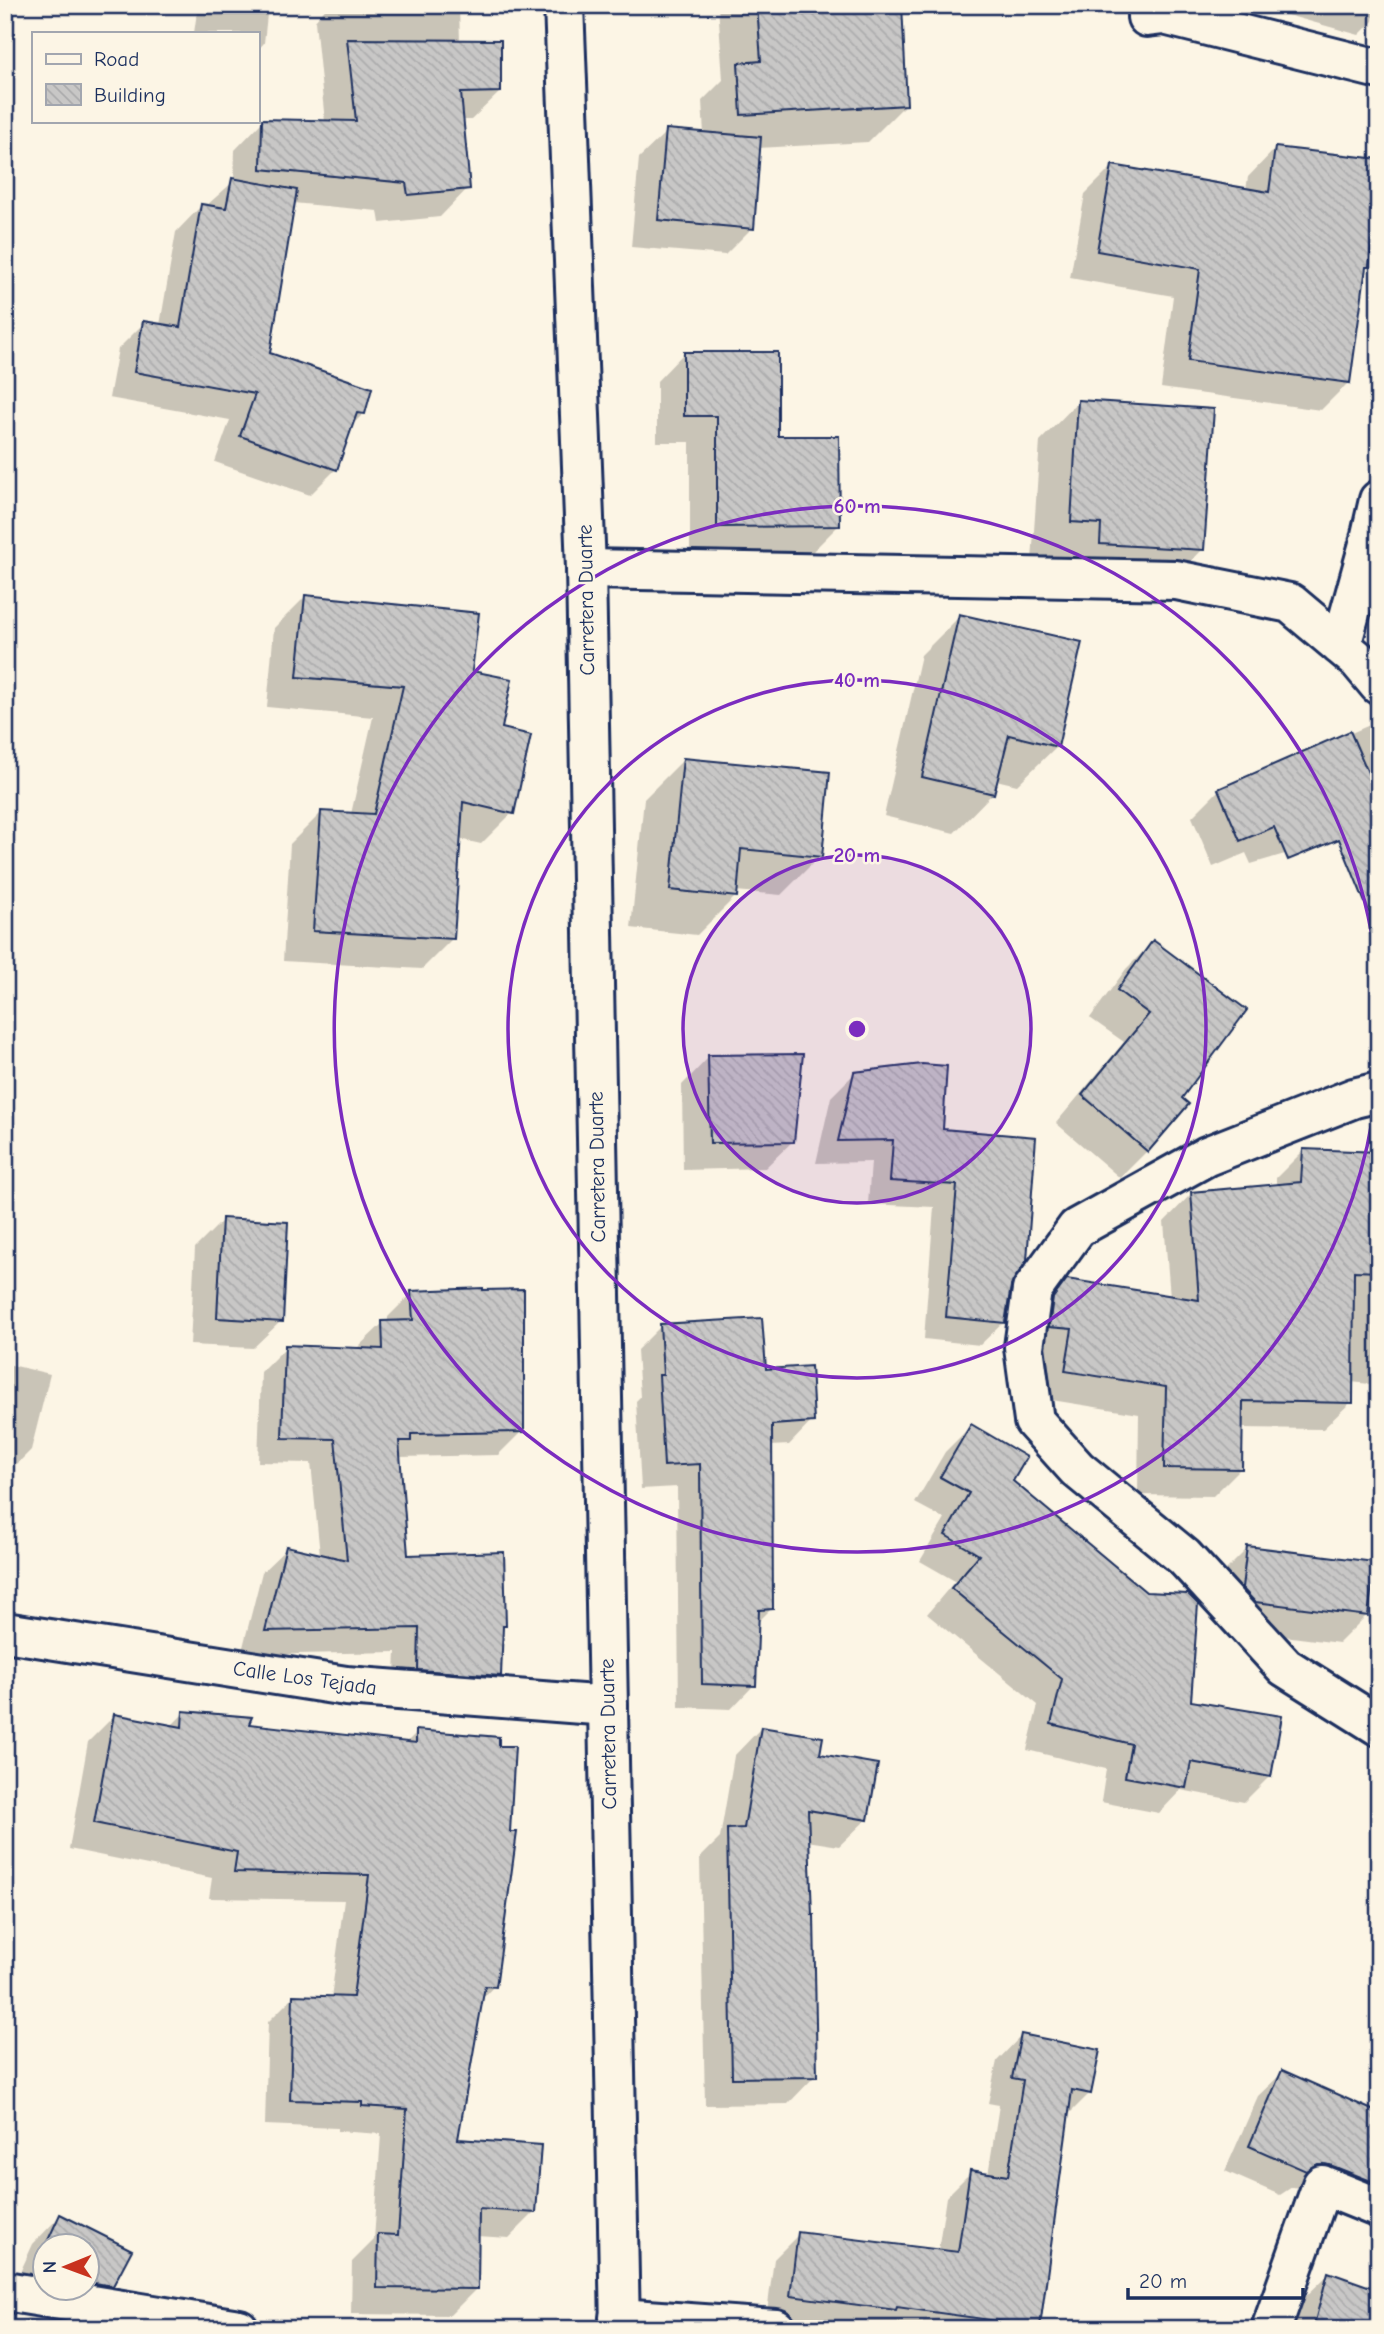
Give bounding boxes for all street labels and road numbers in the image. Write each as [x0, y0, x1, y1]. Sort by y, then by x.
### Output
street label: Carretera Duarte [573, 524, 599, 676]
street label: Carretera Duarte [584, 1091, 610, 1243]
street label: Calle Los Tejada [232, 1656, 378, 1700]
street label: Carretera Duarte [595, 1658, 621, 1810]

